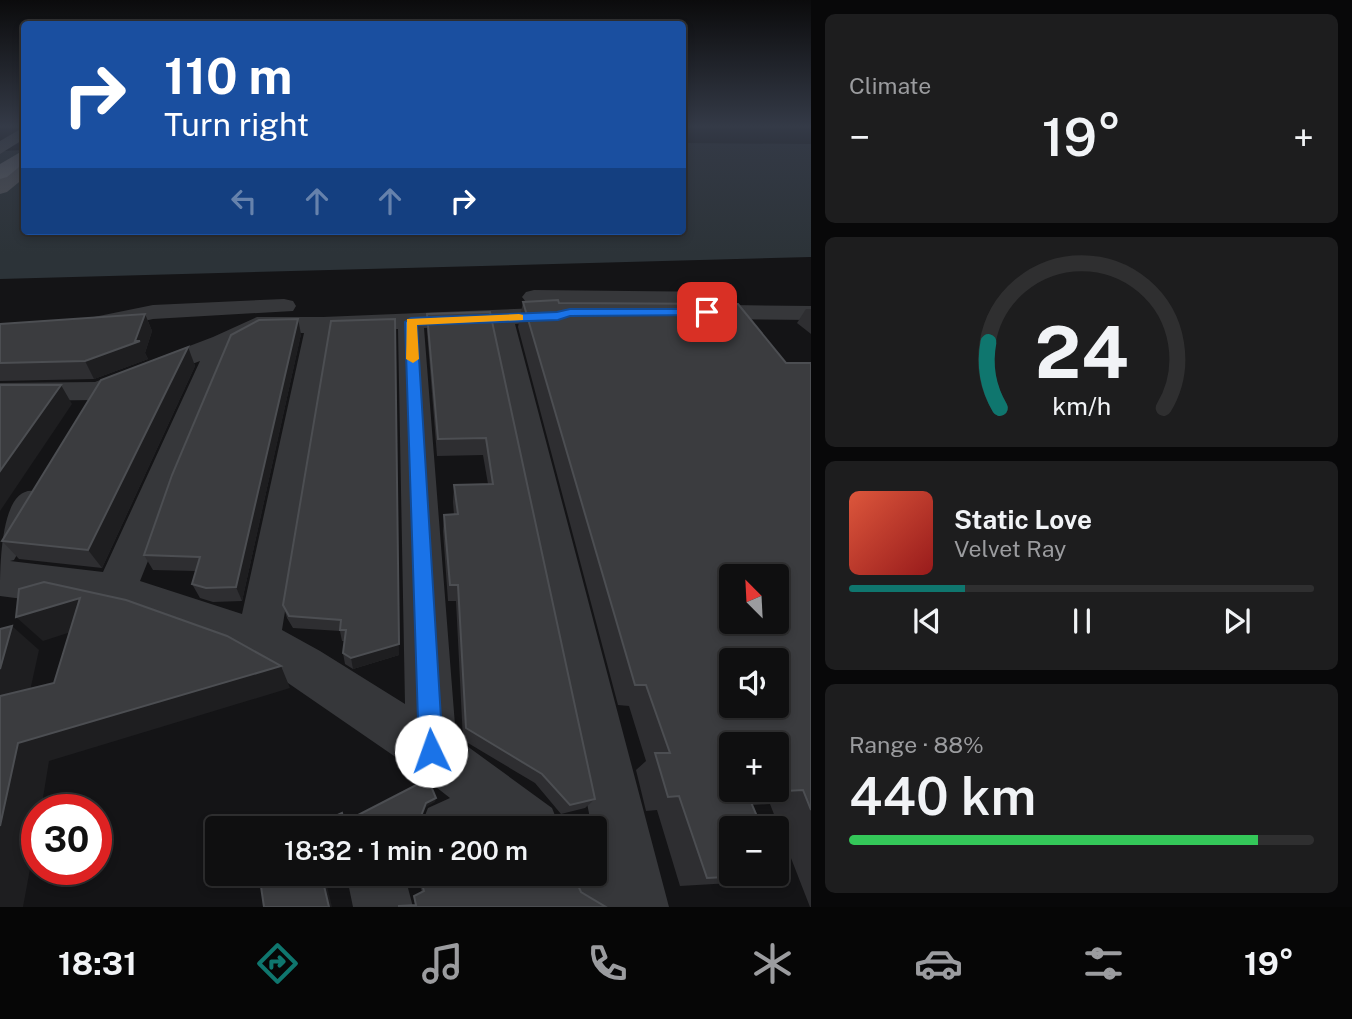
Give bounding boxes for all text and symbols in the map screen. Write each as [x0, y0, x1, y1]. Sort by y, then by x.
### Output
text: 110 m [164, 47, 292, 105]
icon: right [49, 49, 140, 140]
text: Climate [849, 72, 931, 99]
text: Turn right [164, 106, 309, 143]
text: 19° [1042, 107, 1121, 168]
text: − [849, 115, 870, 160]
text: + [1293, 115, 1314, 160]
icon: left [225, 182, 263, 220]
icon: ahead [298, 182, 336, 220]
icon: ahead [371, 182, 409, 220]
icon: right [444, 182, 482, 220]
pin [677, 282, 737, 342]
icon: arrive [688, 293, 726, 331]
text: 24 [1035, 309, 1128, 394]
text: km/h [1052, 391, 1111, 421]
text: Static Love [954, 504, 1092, 535]
text: Velvet Ray [954, 535, 1066, 562]
north arrow [719, 564, 789, 634]
map controls [719, 564, 789, 886]
icon: previous [908, 602, 946, 640]
icon: pause [1063, 602, 1101, 640]
icon: next [1218, 602, 1256, 640]
button: sound [719, 648, 789, 718]
position arrow [394, 714, 468, 788]
text: Range · 88% [849, 731, 984, 758]
button: + [719, 732, 789, 802]
text: 440 km [849, 766, 1036, 827]
speed limit sign: 30 [21, 794, 112, 885]
button: − [719, 816, 789, 886]
text: 18:32 · 1 min · 200 m [284, 835, 528, 866]
icon: directions [253, 939, 302, 988]
icon: music [418, 939, 467, 988]
icon: phone [583, 939, 632, 988]
icon: climate [748, 939, 797, 988]
icon: car [914, 939, 963, 988]
icon: filters [1079, 939, 1128, 988]
text: 18:31 [58, 945, 137, 982]
text: 19° [1244, 945, 1294, 982]

